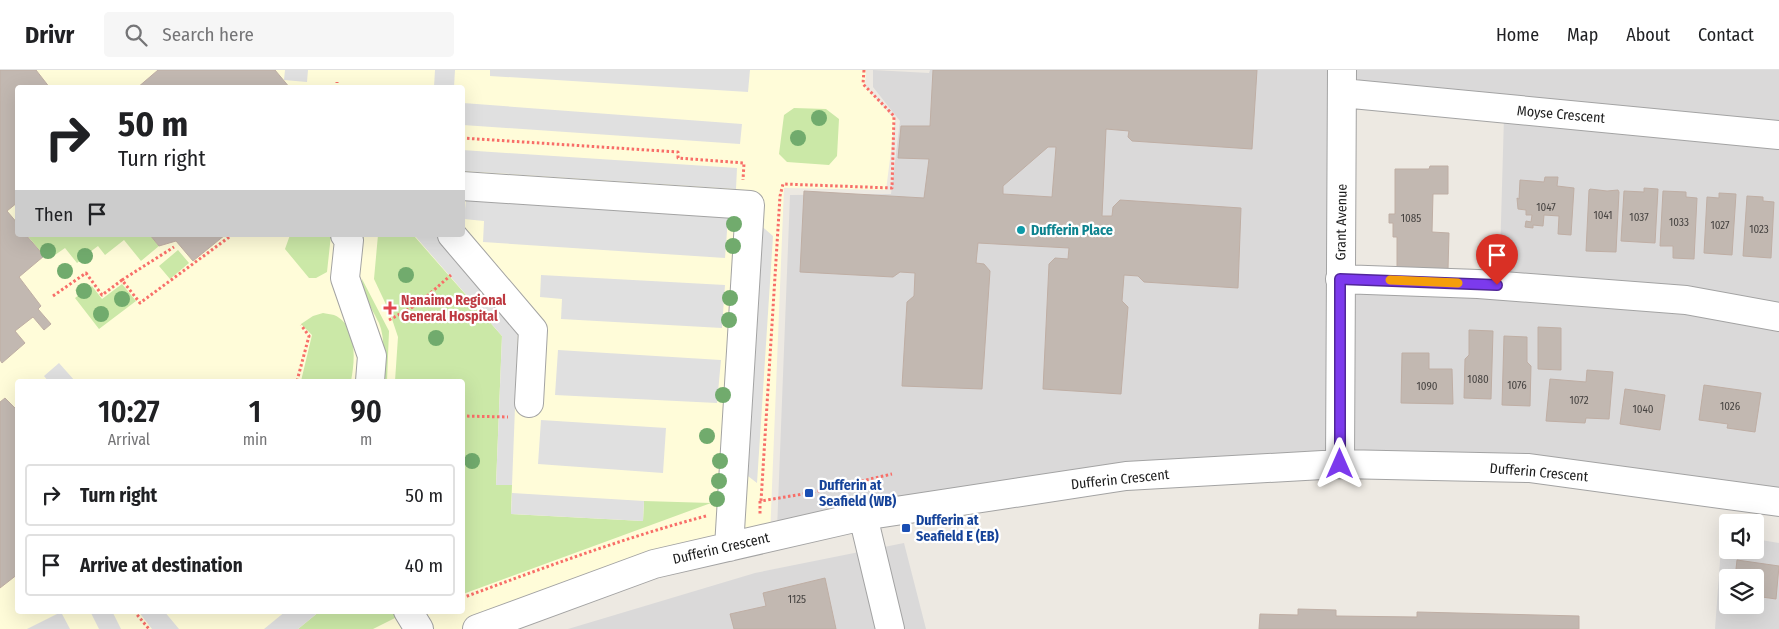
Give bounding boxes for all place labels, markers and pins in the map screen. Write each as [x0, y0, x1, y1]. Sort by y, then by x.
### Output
place label: Dufferin Place [1031, 222, 1113, 239]
marker: Dufferin Place [1015, 224, 1027, 236]
pin [1476, 234, 1518, 285]
place label: Nanaimo Regional General Hospital [401, 292, 506, 325]
marker: Nanaimo Regional General Hospital [383, 301, 397, 315]
place label: Dufferin at Seafield (WB) [819, 477, 896, 510]
marker: Dufferin at Seafield (WB) [803, 487, 815, 499]
place label: Dufferin at Seafield E (EB) [916, 512, 999, 545]
marker: Dufferin at Seafield E (EB) [900, 522, 912, 534]

